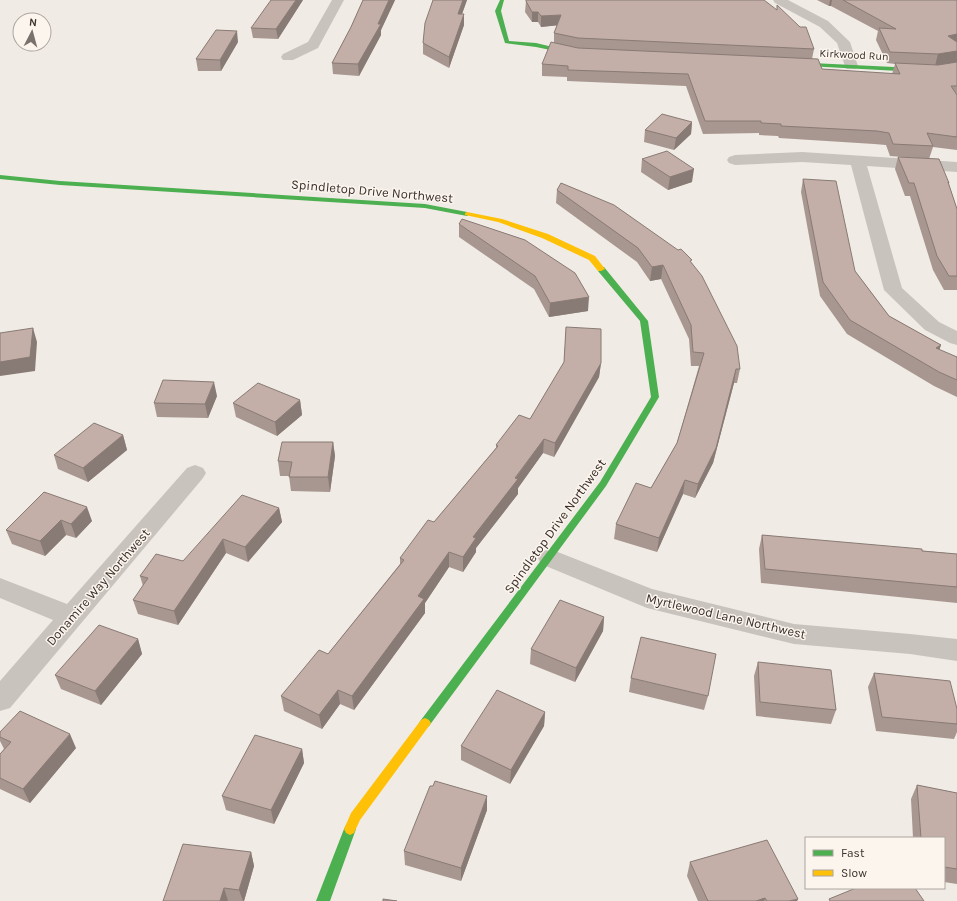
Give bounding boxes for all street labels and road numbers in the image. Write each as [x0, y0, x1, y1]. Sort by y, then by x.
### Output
street label: Kirkwood Run [819, 47, 889, 63]
street label: Spindletop Drive Northwest [290, 176, 454, 206]
street label: Spindletop Drive Northwest [501, 456, 609, 596]
street label: Donamire Way Northwest [43, 525, 153, 649]
street label: Myrtlewood Lane Northwest [645, 590, 807, 642]

